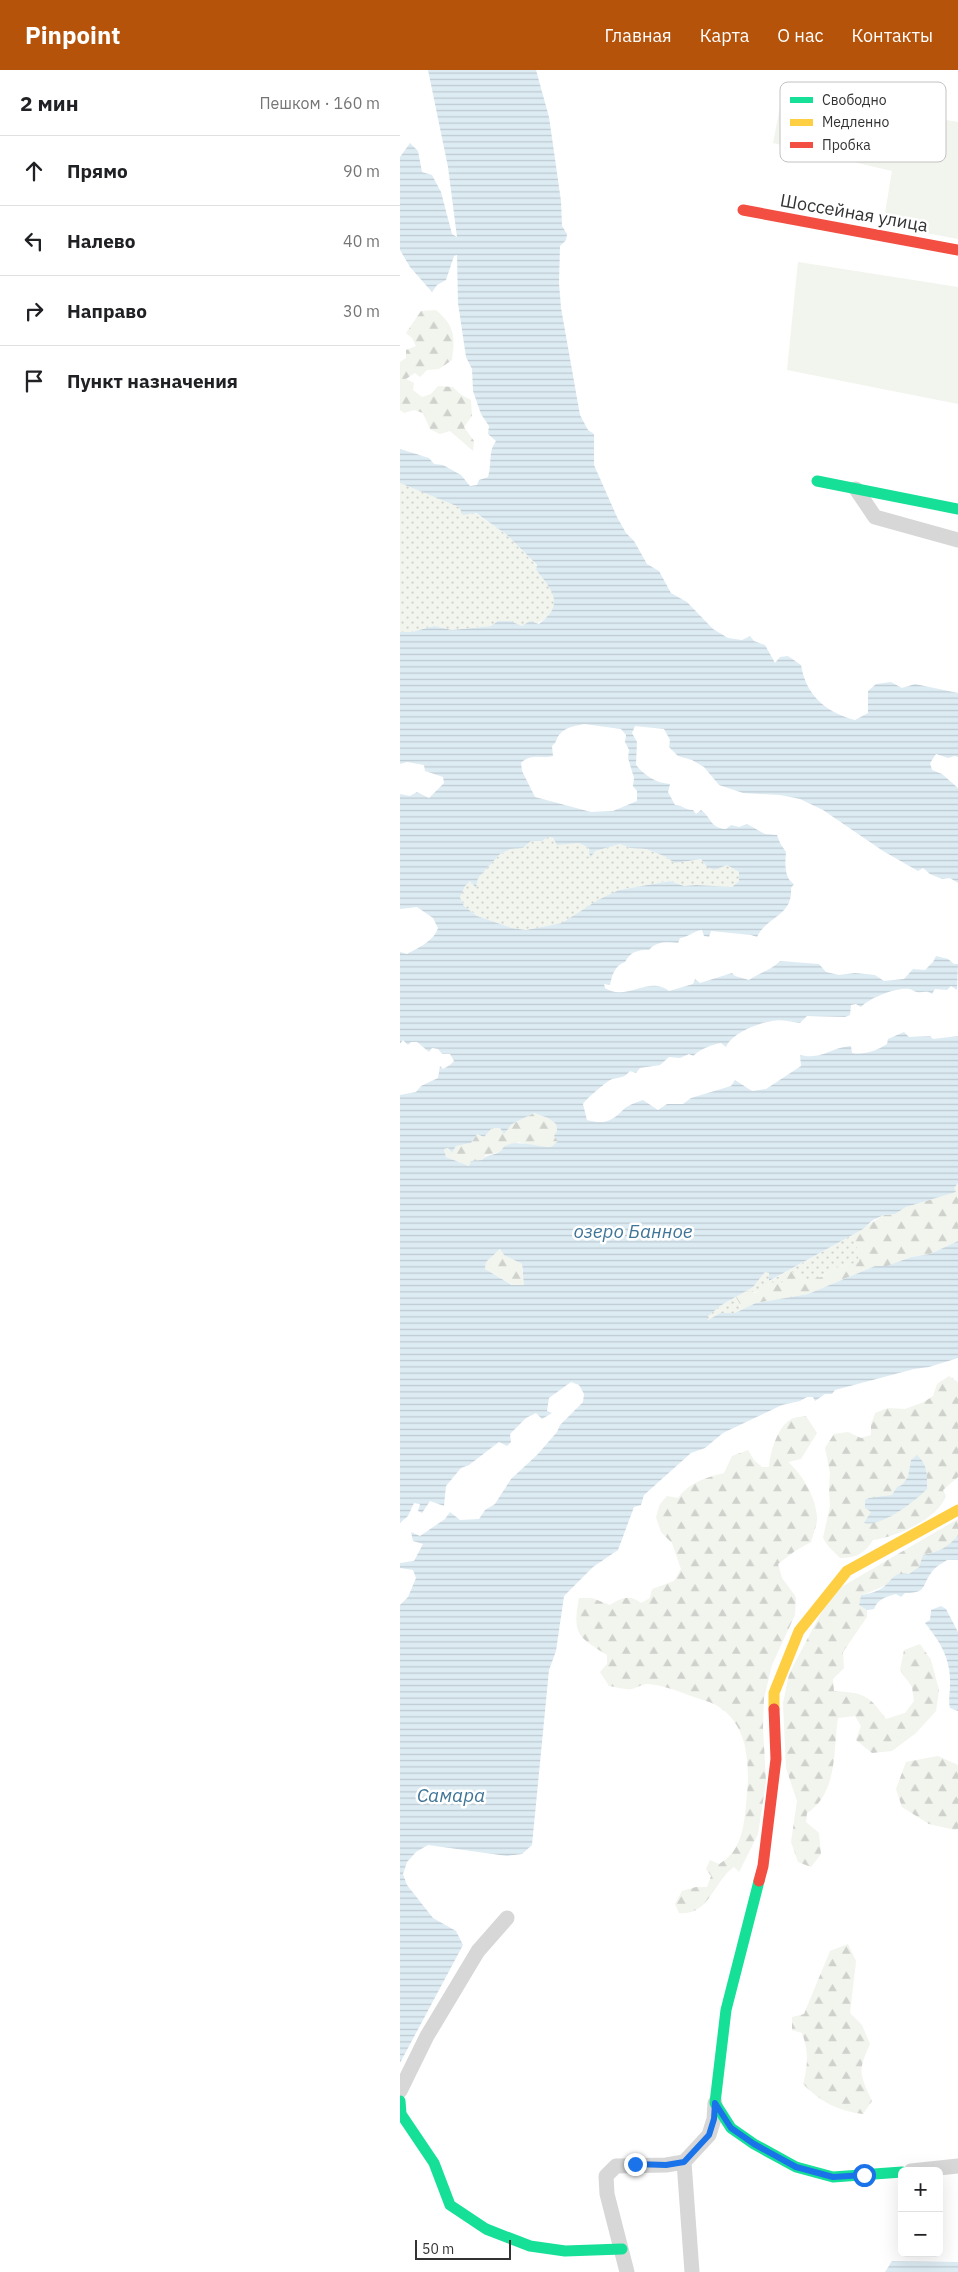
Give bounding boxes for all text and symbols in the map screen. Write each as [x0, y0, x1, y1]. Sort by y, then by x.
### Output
text: Pinpoint [25, 19, 120, 51]
text: Главная [604, 24, 672, 47]
text: Карта [700, 24, 749, 47]
text: О нас [777, 24, 824, 47]
text: Контакты [852, 24, 933, 47]
legend [780, 82, 946, 162]
text: 2 мин [20, 89, 79, 117]
text: Свободно [822, 91, 887, 109]
text: Пешком · 160 m [259, 93, 380, 113]
text: Медленно [822, 113, 890, 131]
text: Пробка [822, 136, 871, 154]
icon: ahead [20, 157, 48, 185]
text: Прямо [67, 159, 128, 183]
text: 90 m [343, 161, 380, 181]
street label: Шоссейная улица [778, 188, 930, 237]
icon: left [20, 227, 48, 255]
text: Налево [67, 229, 136, 253]
text: 40 m [343, 231, 380, 251]
icon: right [20, 297, 48, 325]
text: Направо [67, 299, 147, 323]
text: 30 m [343, 301, 380, 321]
icon: arrive [20, 367, 48, 395]
text: Пункт назначения [67, 369, 238, 393]
water label: озеро Банное [573, 1219, 693, 1243]
water label: Самара [417, 1783, 485, 1807]
route end [624, 2153, 647, 2176]
route start [853, 2164, 876, 2187]
map controls [898, 2167, 943, 2257]
button: + [898, 2167, 943, 2212]
button: − [898, 2212, 943, 2257]
scale bar [415, 2237, 511, 2260]
text: 50 m [422, 2240, 454, 2258]

